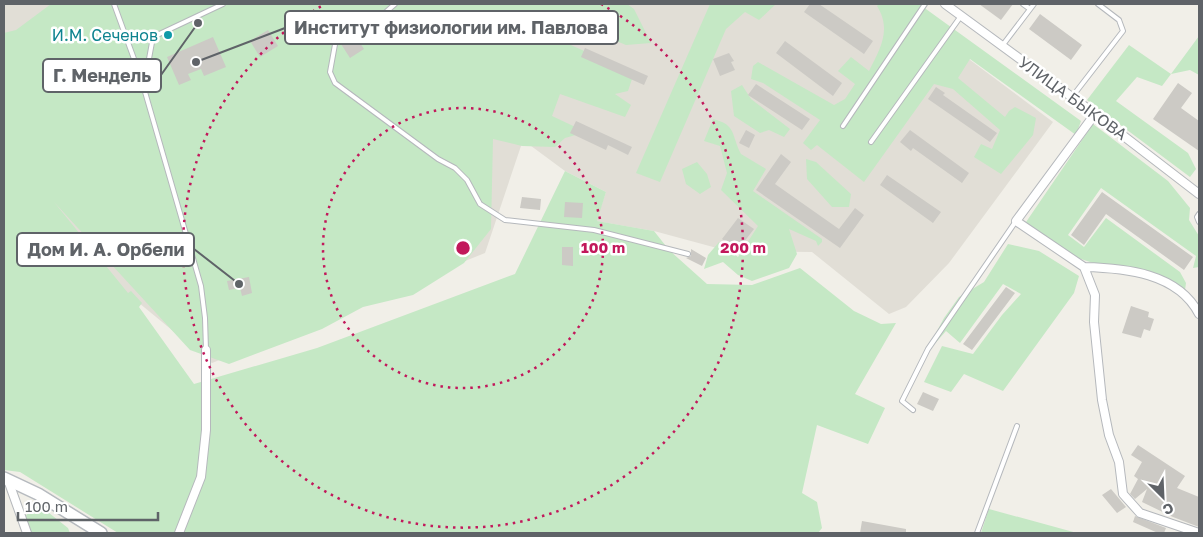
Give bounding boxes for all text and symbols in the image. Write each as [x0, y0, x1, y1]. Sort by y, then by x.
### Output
callout: Институт физиологии им. Павлова [285, 11, 618, 44]
text: Институт физиологии им. Павлова [294, 16, 608, 38]
place label: И.М. Сеченов [52, 25, 158, 45]
marker: И.М. Сеченов [162, 29, 174, 41]
street label: УЛИЦА БЫКОВА [1015, 52, 1131, 144]
callout: Г. Мендель [43, 59, 161, 92]
text: Г. Мендель [53, 64, 151, 86]
callout: Дом И. А. Орбели [17, 233, 194, 266]
text: Дом И. А. Орбели [28, 238, 184, 260]
text: 100 m [581, 238, 625, 256]
text: 200 m [720, 238, 766, 256]
centre of rings [454, 239, 472, 257]
north arrow [1138, 472, 1188, 522]
scale bar [18, 490, 158, 522]
text: 100 m [25, 497, 68, 515]
text: С [1160, 500, 1176, 519]

